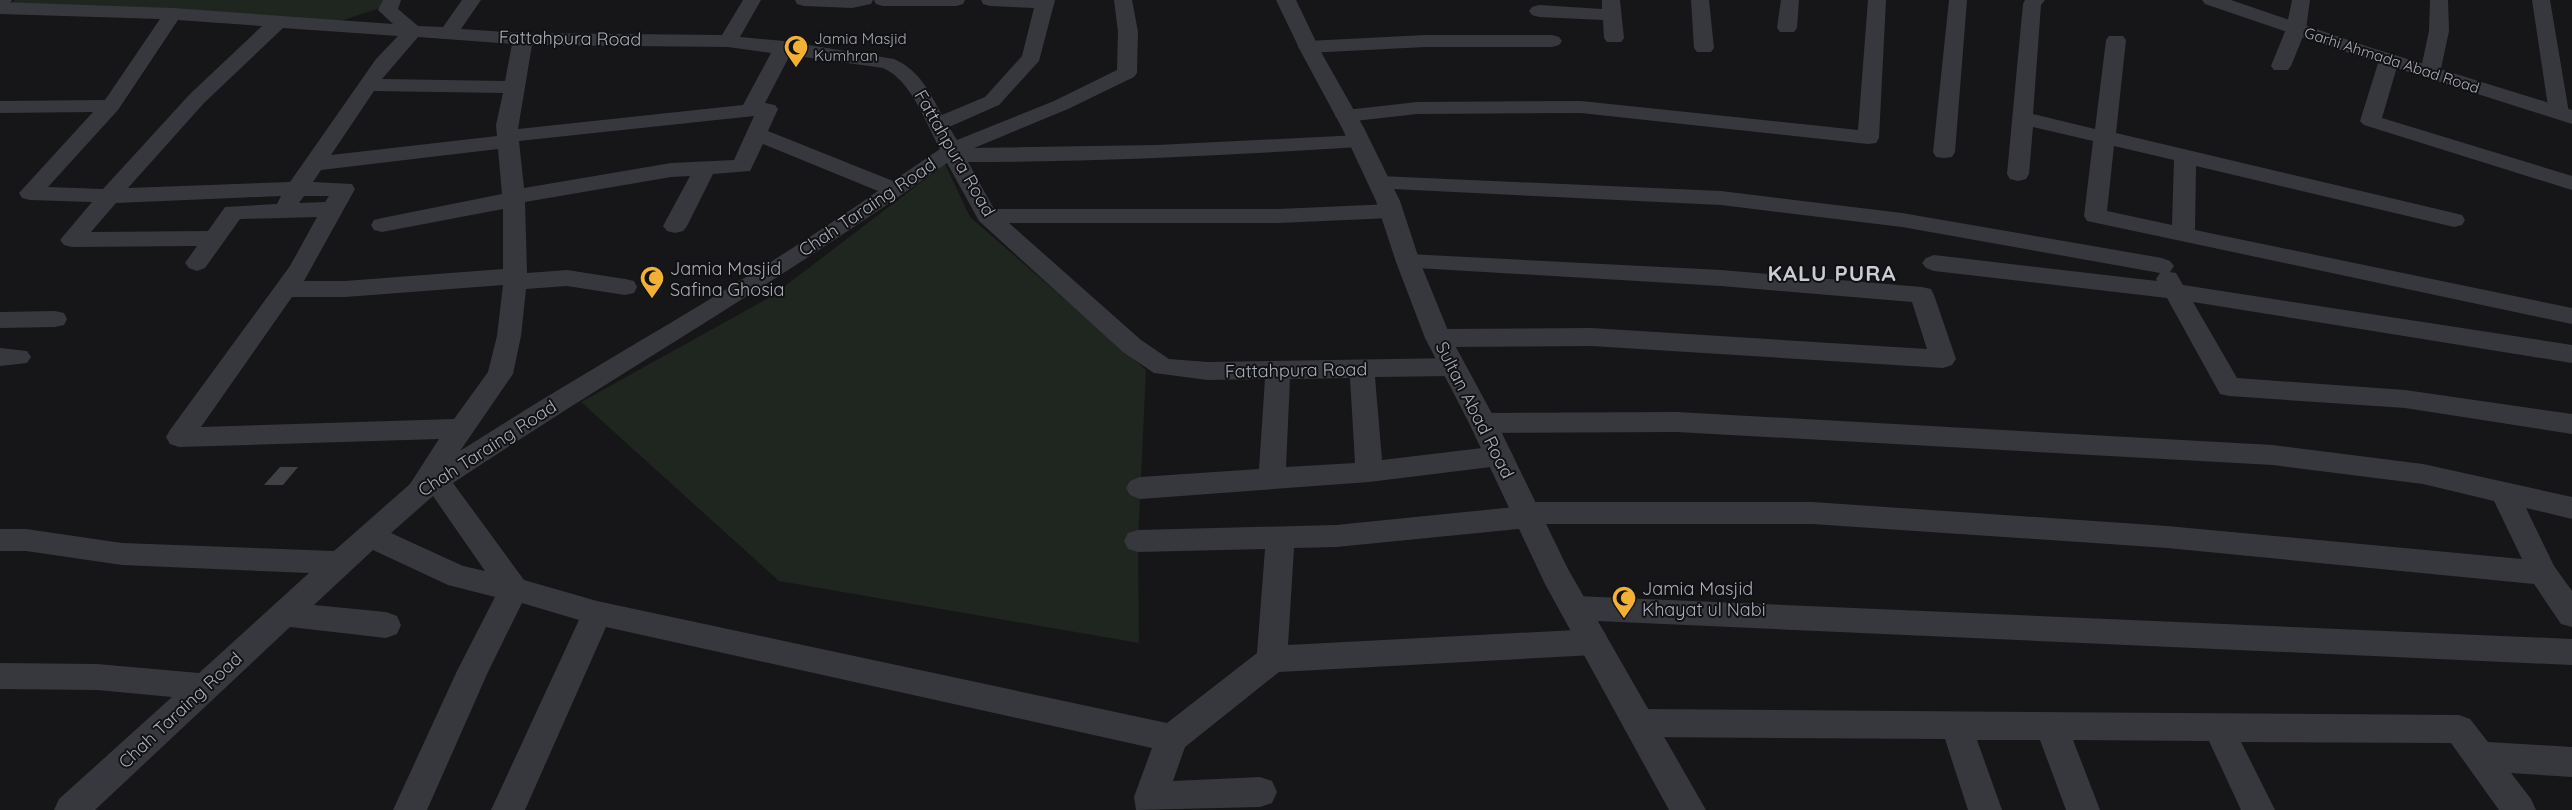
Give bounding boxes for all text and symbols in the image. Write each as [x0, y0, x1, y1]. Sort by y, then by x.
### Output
street label: Garhi Ahmada Abad Road [2302, 23, 2482, 97]
street label: Fattahpura Road [499, 25, 641, 51]
place label: Jamia Masjid Kumhran [814, 29, 907, 65]
mosque icon: Jamia Masjid Kumhran [783, 34, 809, 68]
street label: Fattahpura Road [909, 86, 1001, 220]
street label: Chah Taraing Road [794, 153, 940, 261]
place label: Jamia Masjid Safina Ghosia [670, 257, 784, 301]
district label: KALU PURA [1767, 259, 1897, 287]
mosque icon: Jamia Masjid Safina Ghosia [639, 265, 665, 299]
street label: Sultan Abad Road [1431, 338, 1519, 482]
street label: Fattahpura Road [1225, 357, 1367, 383]
street label: Chah Taraing Road [413, 395, 561, 501]
place label: Jamia Masjid Khayat ul Nabi [1642, 577, 1766, 621]
mosque icon: Jamia Masjid Khayat ul Nabi [1611, 585, 1637, 619]
street label: Chah Taraing Road [113, 647, 247, 773]

